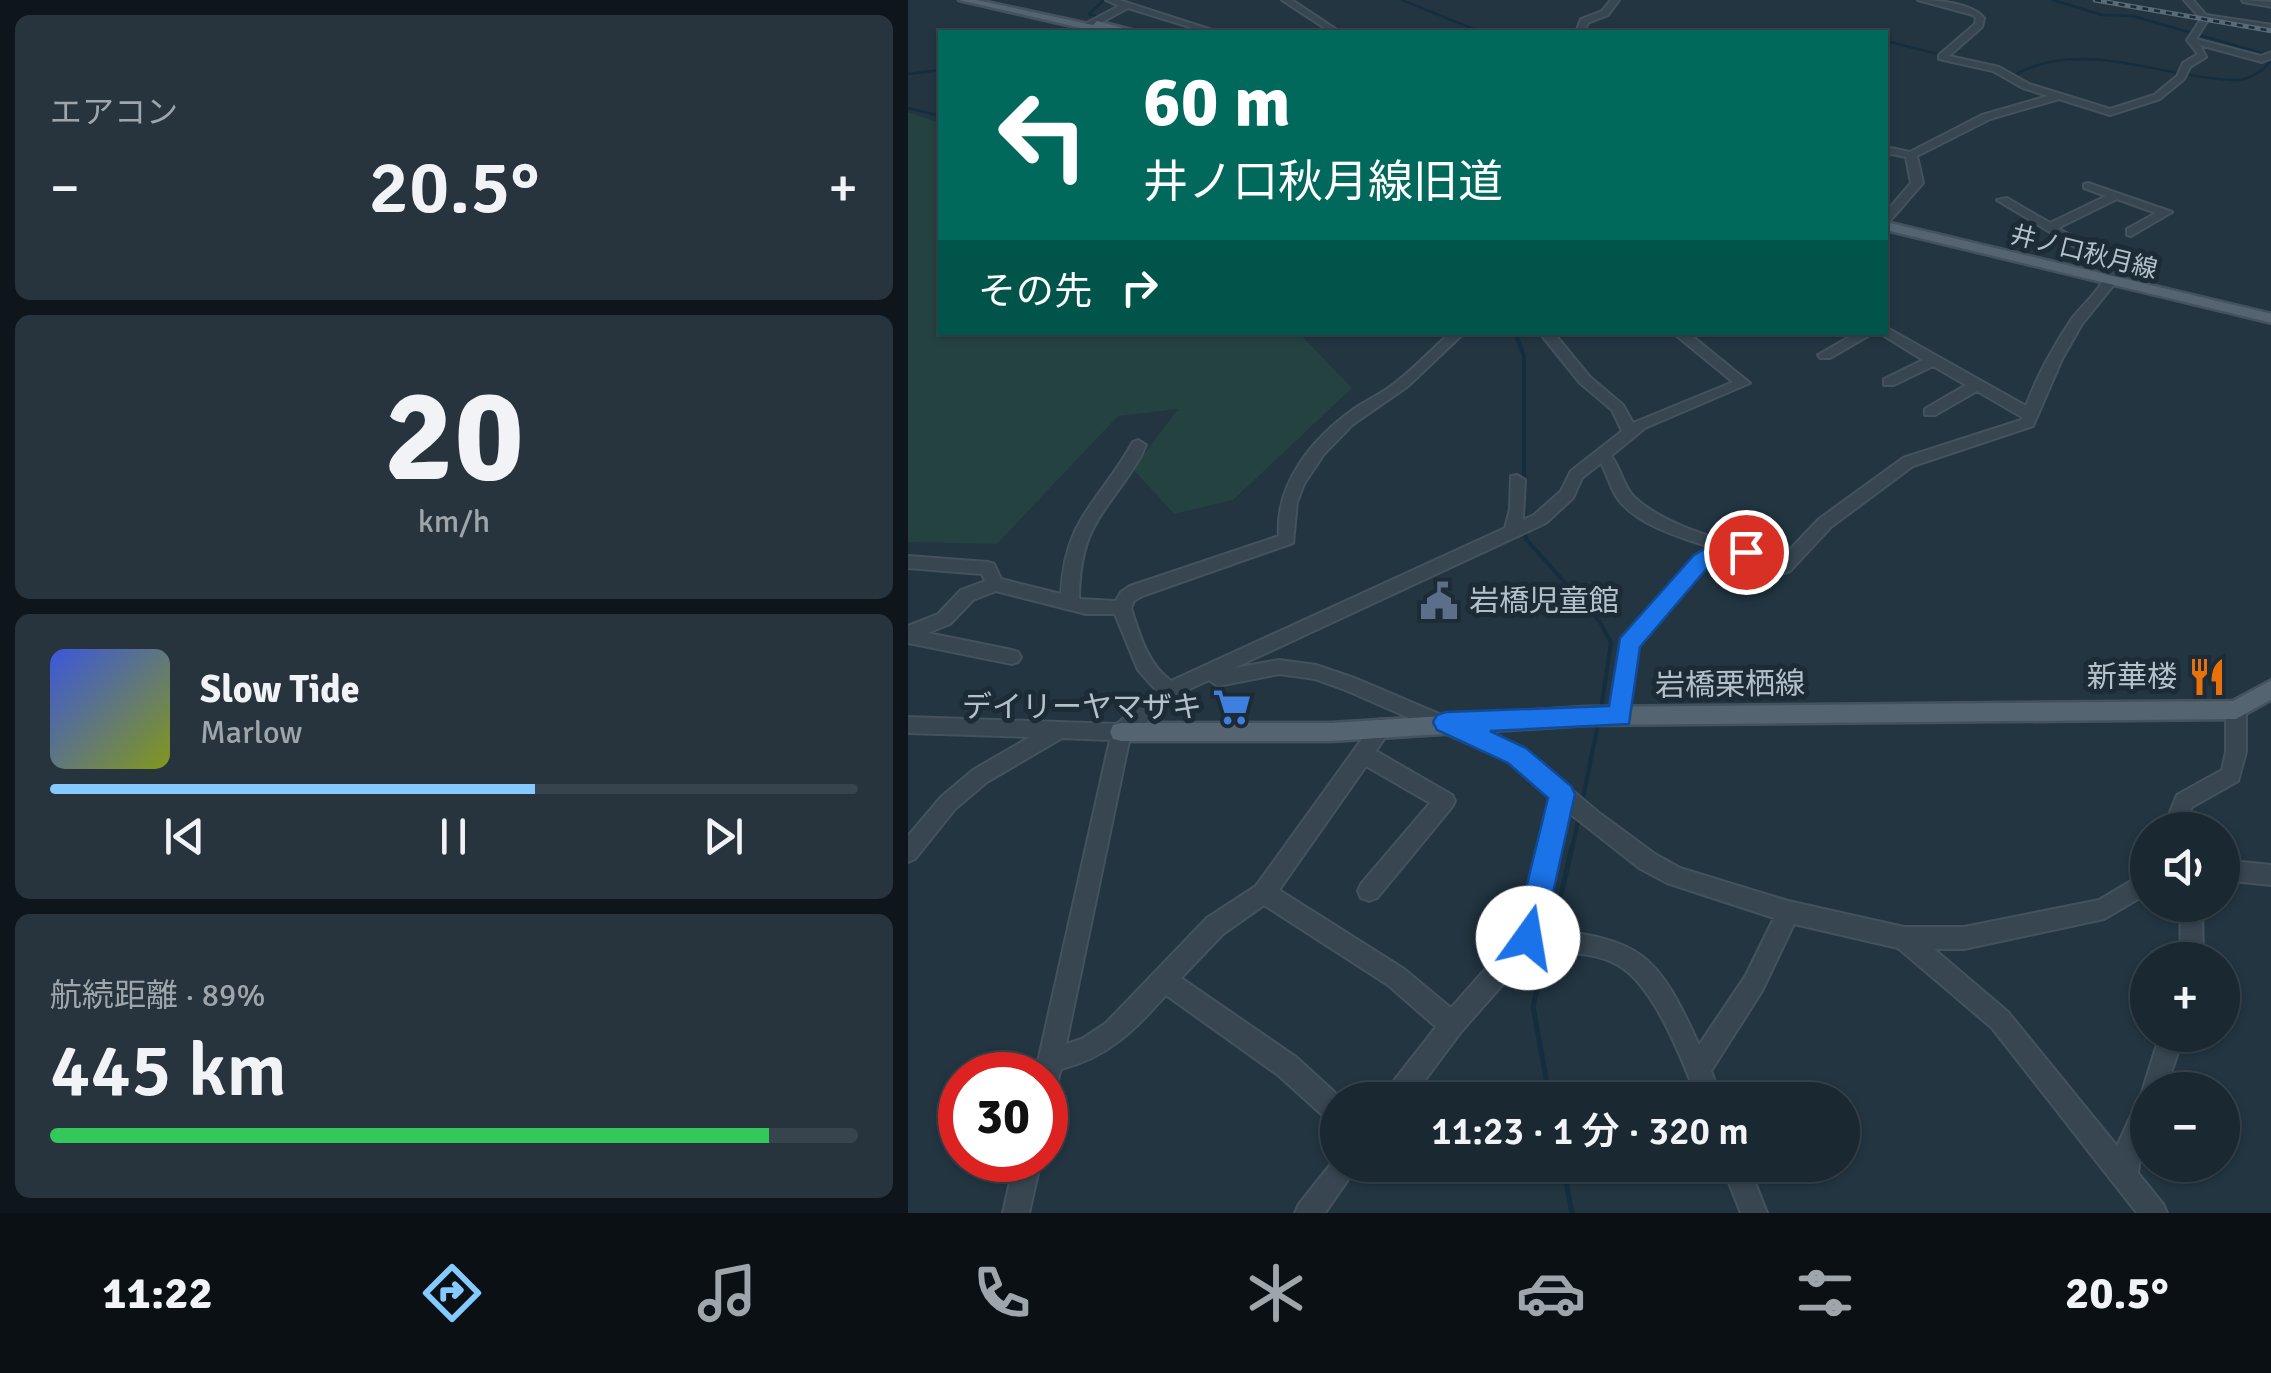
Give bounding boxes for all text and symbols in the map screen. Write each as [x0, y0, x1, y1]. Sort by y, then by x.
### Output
text: 60 m [1143, 59, 1291, 145]
icon: left [978, 70, 1108, 200]
text: エアコン [50, 93, 178, 132]
text: 20.5° [368, 141, 540, 234]
text: − [50, 154, 80, 222]
text: + [828, 154, 858, 222]
text: 井ノ口秋月線旧道 [1143, 155, 1503, 210]
street label: 井ノ口秋月線 [2007, 219, 2161, 285]
icon: right [1112, 260, 1167, 315]
text: その先 [978, 268, 1092, 315]
text: 20 [384, 357, 524, 517]
text: km/h [418, 502, 490, 541]
pin [1704, 510, 1789, 595]
icon: arrive [1719, 525, 1774, 580]
public building icon: 岩橋児童館 [1418, 580, 1460, 622]
place label: 岩橋児童館 [1469, 583, 1619, 620]
restaurant icon: 新華楼 [2186, 656, 2228, 698]
place label: 新華楼 [2087, 659, 2177, 696]
street label: 岩橋栗栖線 [1655, 665, 1805, 705]
text: Slow Tide [200, 666, 360, 713]
supermarket icon: デイリーヤマザキ [1211, 686, 1253, 728]
place label: デイリーヤマザキ [962, 689, 1202, 726]
text: Marlow [200, 713, 302, 752]
icon: previous [157, 809, 212, 864]
icon: pause [426, 809, 481, 864]
icon: next [696, 809, 751, 864]
map controls [2130, 812, 2240, 1182]
button: sound [2130, 812, 2240, 922]
position arrow [1476, 886, 1580, 990]
button: + [2130, 942, 2240, 1052]
text: 航続距離 · 89% [50, 976, 265, 1015]
text: 445 km [50, 1024, 287, 1117]
speed limit sign: 30 [938, 1052, 1068, 1182]
button: − [2130, 1072, 2240, 1182]
text: 11:23 · 1 分 · 320 m [1431, 1108, 1749, 1155]
icon: directions [417, 1258, 487, 1328]
icon: music [692, 1258, 762, 1328]
icon: phone [967, 1258, 1037, 1328]
icon: climate [1241, 1258, 1311, 1328]
icon: car [1516, 1258, 1586, 1328]
icon: filters [1790, 1258, 1860, 1328]
text: 11:22 [102, 1266, 213, 1321]
text: 20.5° [2065, 1266, 2169, 1321]

